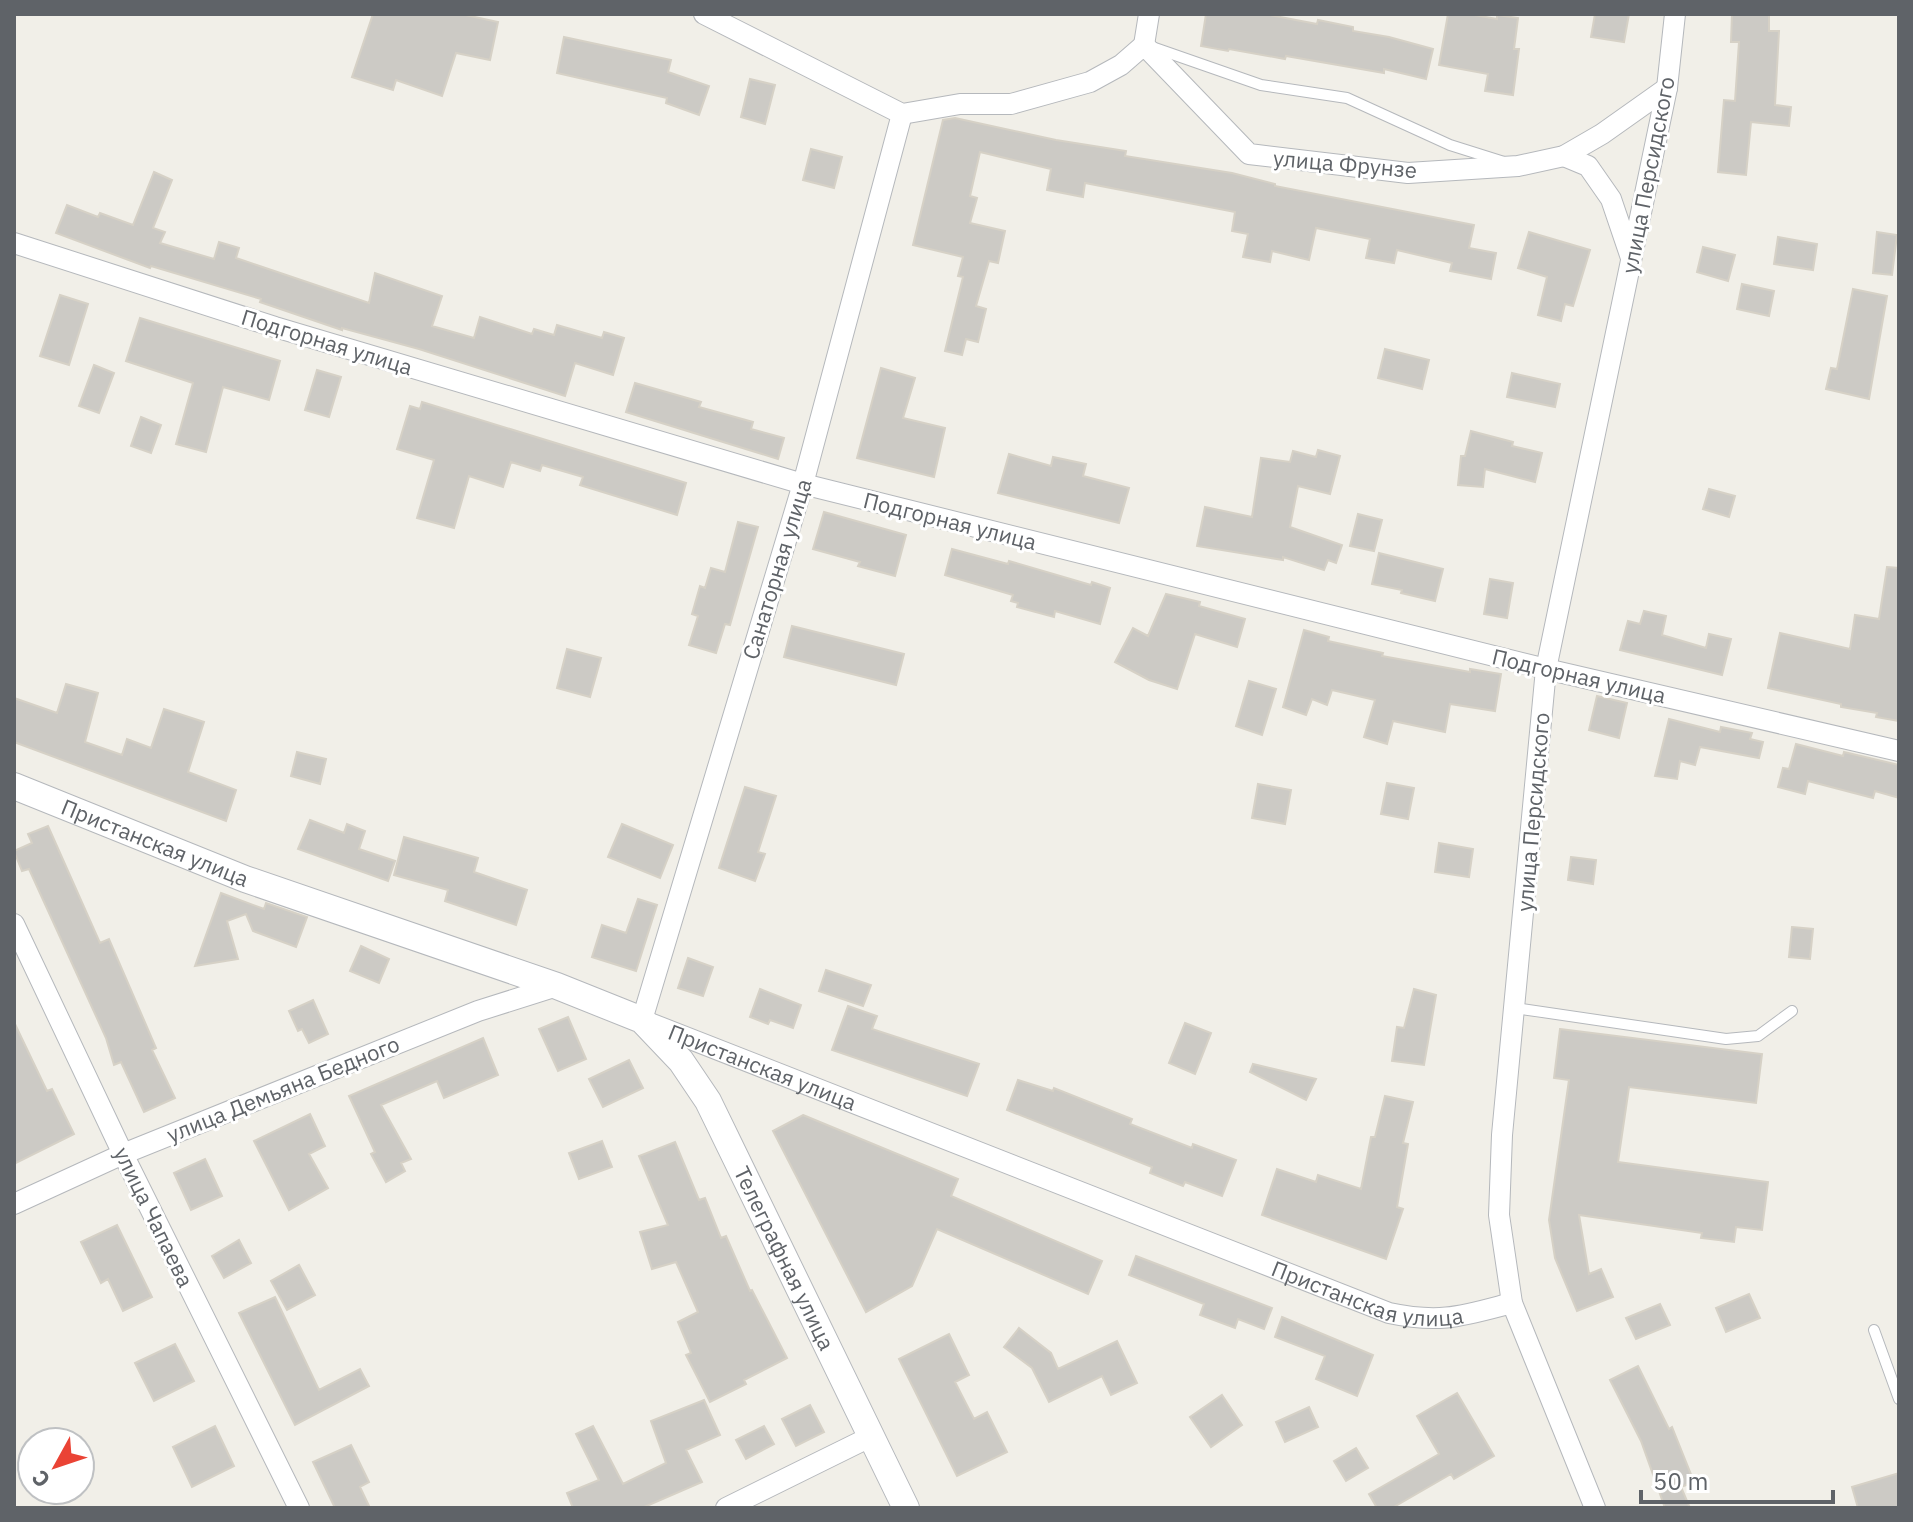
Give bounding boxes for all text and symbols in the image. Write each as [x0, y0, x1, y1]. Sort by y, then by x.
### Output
street label: улица Персидского [1614, 74, 1681, 276]
street label: улица Фрунзе [1272, 143, 1418, 184]
street label: Подгорная улица [238, 302, 416, 381]
street label: Санаторная улица [735, 475, 818, 663]
street label: Подгорная улица [861, 485, 1040, 556]
street label: Подгорная улица [1489, 641, 1669, 710]
street label: улица Персидского [1509, 711, 1556, 913]
street label: Пристанская улица [57, 792, 253, 893]
street label: Пристанская улица [664, 1017, 861, 1117]
street label: улица Демьяна Бедного [162, 1029, 403, 1149]
street label: улица Чапаева [108, 1142, 201, 1292]
street label: Телеграфная улица [728, 1161, 842, 1355]
street label: Пристанская улица [1268, 1253, 1466, 1332]
north arrow [16, 1426, 96, 1506]
scale bar [1641, 1454, 1833, 1504]
text: С [25, 1464, 56, 1494]
text: 50 m [1653, 1465, 1708, 1497]

